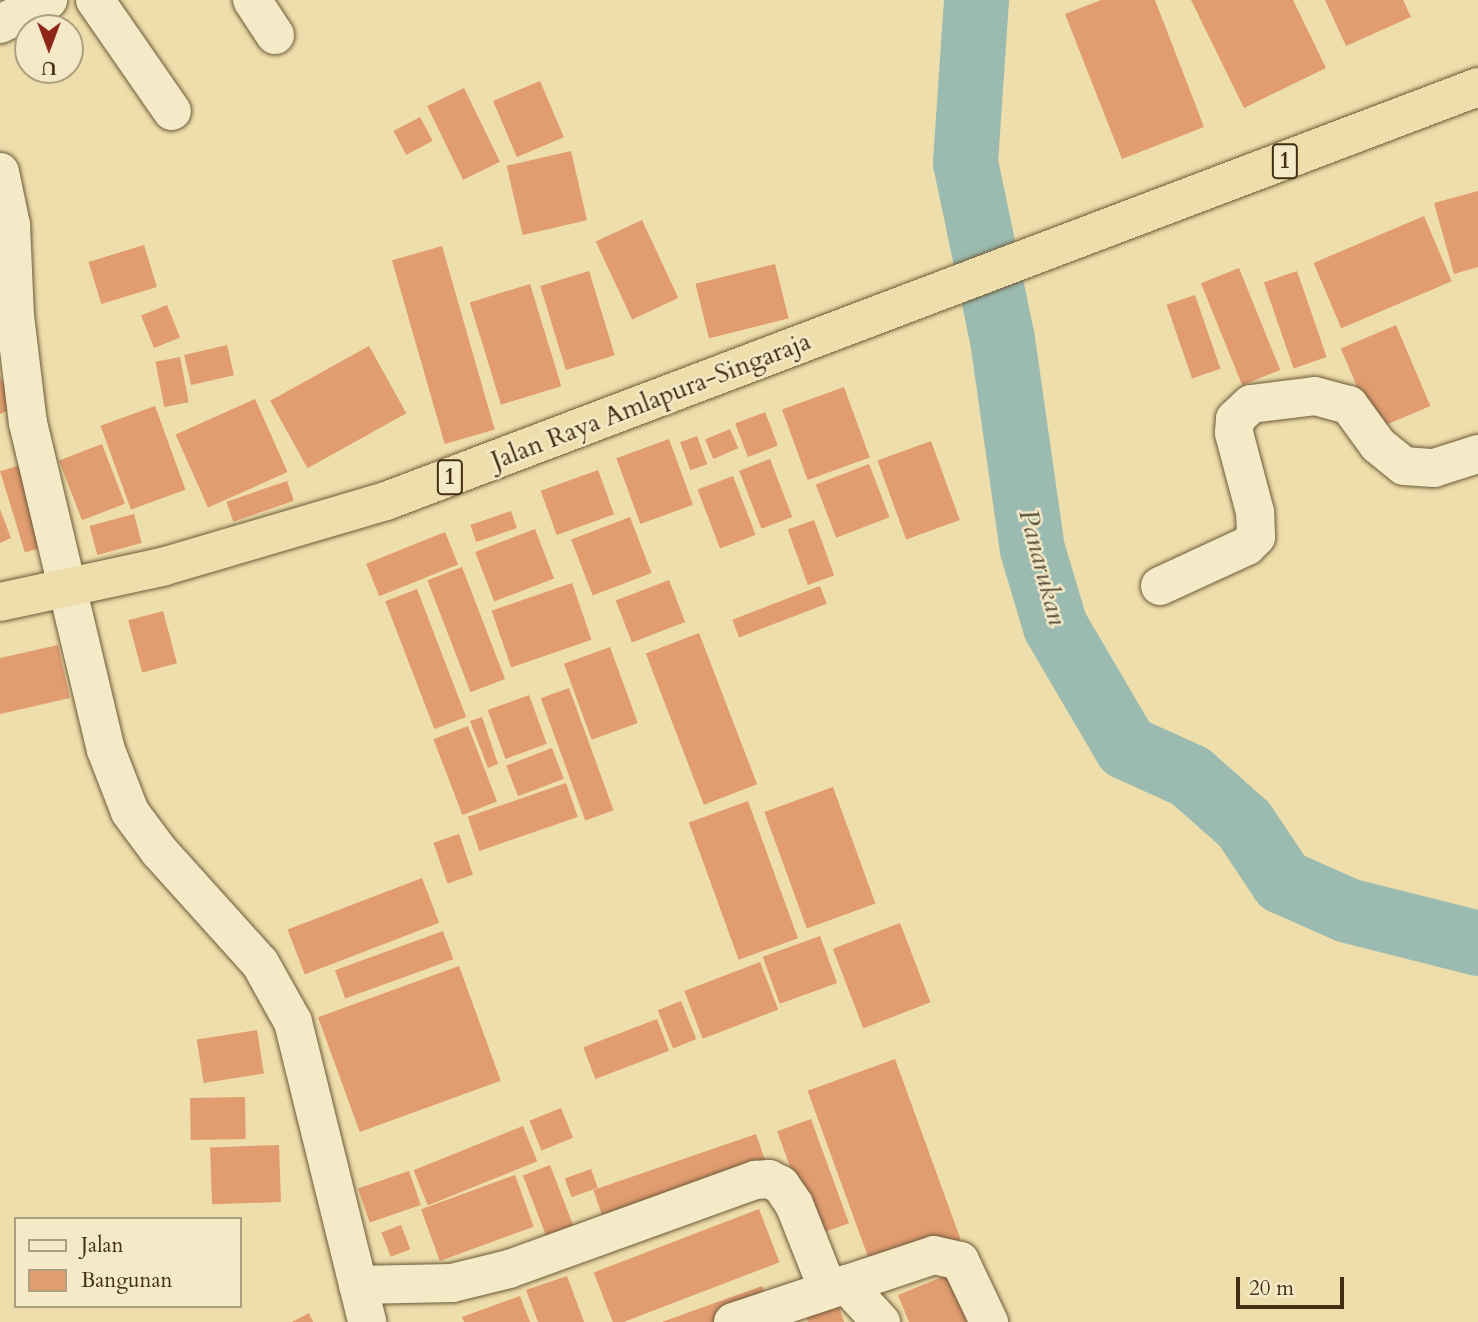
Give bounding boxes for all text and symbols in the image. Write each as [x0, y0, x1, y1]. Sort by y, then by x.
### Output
north arrow [14, 14, 84, 84]
text: U [41, 55, 57, 81]
road number: 1 [1271, 140, 1299, 182]
street label: Jalan Raya Amlapura-Singaraja [487, 326, 815, 476]
road number: 1 [436, 456, 464, 498]
water label: Panarukan [1011, 505, 1075, 629]
legend [14, 1217, 242, 1308]
text: Jalan [81, 1231, 124, 1260]
scale bar [1240, 1262, 1348, 1306]
text: Bangunan [81, 1266, 173, 1295]
text: 20 m [1249, 1274, 1294, 1303]

